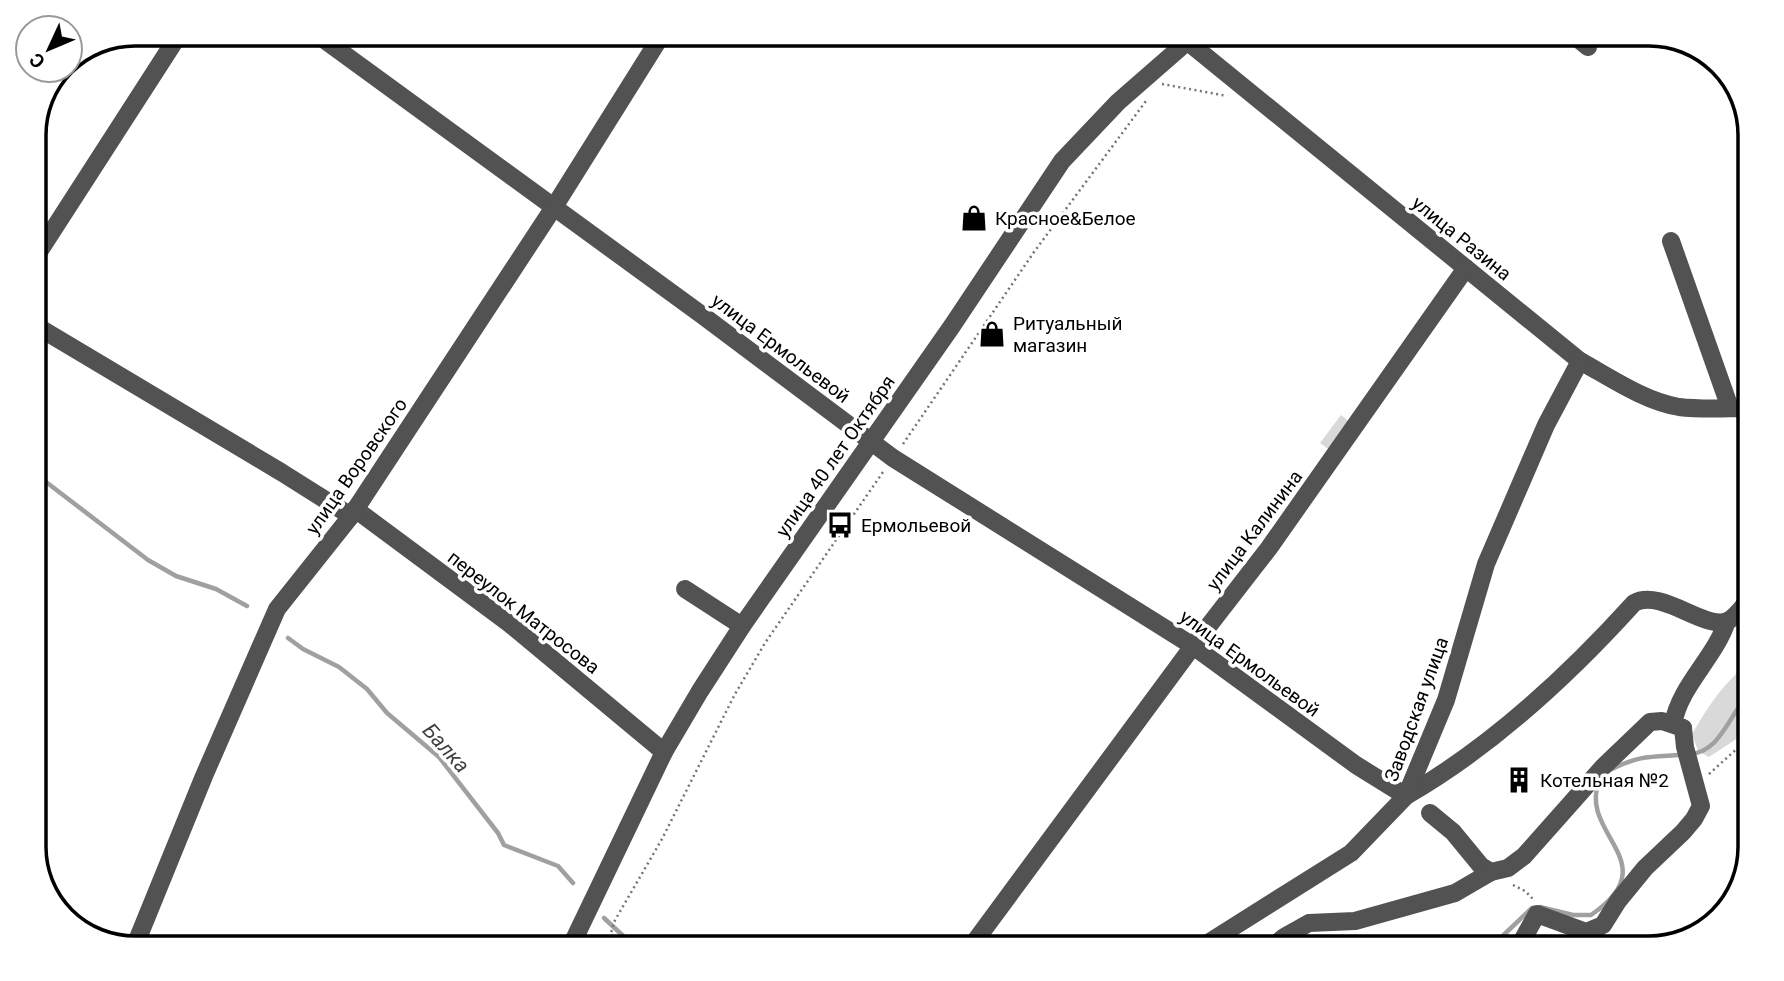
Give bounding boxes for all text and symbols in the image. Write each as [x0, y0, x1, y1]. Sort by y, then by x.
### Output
north arrow [14, 14, 84, 84]
text: С [25, 48, 50, 73]
street label: улица Разина [1407, 191, 1516, 285]
shop icon: Красное&Белое [959, 203, 989, 233]
place label: Красное&Белое [995, 207, 1136, 230]
street label: улица Ермольевой [707, 289, 854, 408]
place label: Ритуальный магазин [1013, 312, 1122, 357]
shop icon: Ритуальный магазин [977, 319, 1007, 349]
street label: улица 40 лет Октября [771, 371, 900, 542]
street label: улица Воровского [301, 394, 412, 539]
street label: улица Калинина [1202, 466, 1307, 595]
bus stop icon: Ермольевой [825, 510, 855, 540]
place label: Ермольевой [861, 514, 971, 537]
street label: переулок Матросова [443, 546, 604, 679]
street label: улица Ермольевой [1175, 605, 1324, 722]
street label: Заводская улица [1380, 634, 1453, 785]
water label: Балка [418, 718, 474, 778]
building icon: Котельная №2 [1504, 765, 1534, 795]
place label: Котельная №2 [1540, 769, 1669, 792]

